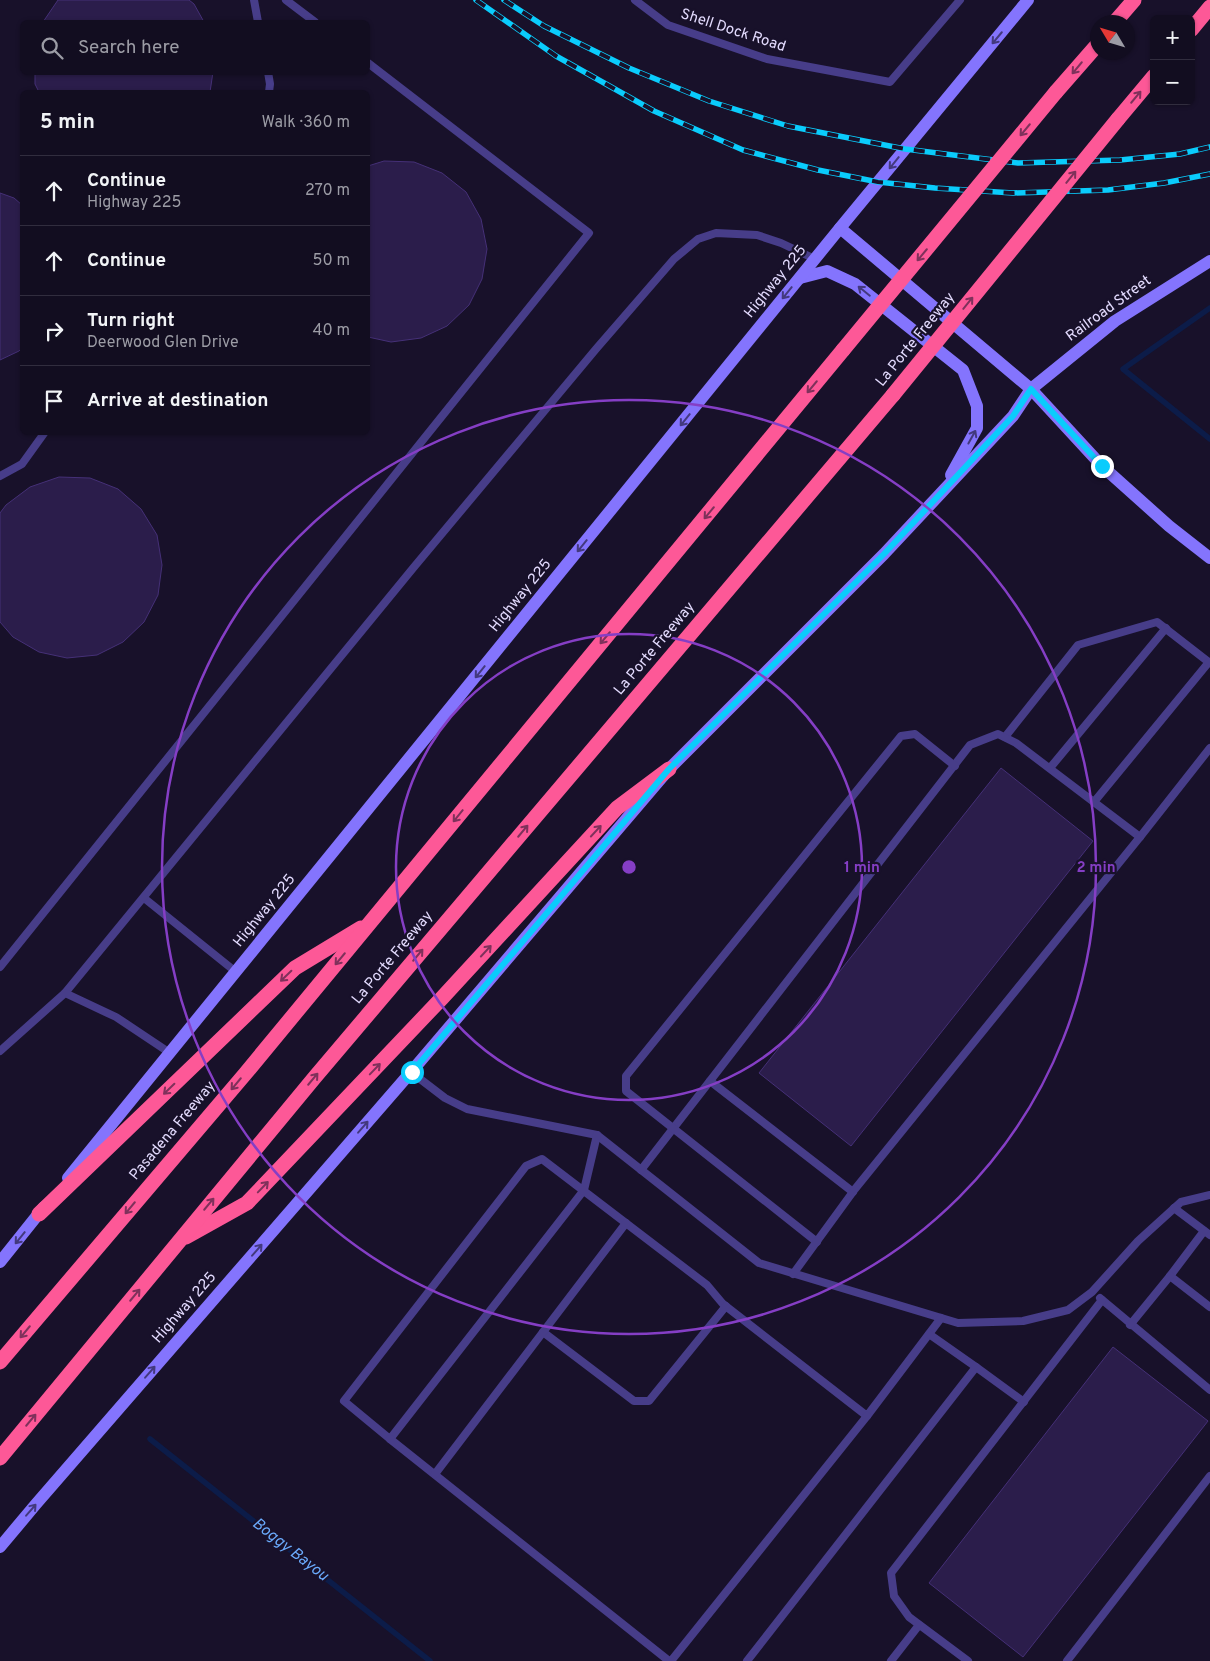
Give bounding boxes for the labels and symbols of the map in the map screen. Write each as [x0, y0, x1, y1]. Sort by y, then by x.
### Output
street label: Shell Dock Road [678, 5, 788, 57]
north arrow [1090, 15, 1135, 60]
one-way arrow [992, 31, 1003, 44]
one-way arrow [1071, 61, 1083, 74]
one-way arrow [1130, 91, 1141, 104]
one-way arrow [1020, 123, 1031, 136]
one-way arrow [888, 156, 899, 169]
one-way arrow [1065, 171, 1076, 184]
street label: Highway 225 [741, 242, 811, 322]
one-way arrow [916, 248, 927, 261]
street label: Railroad Street [1063, 272, 1155, 346]
one-way arrow [858, 286, 871, 297]
one-way arrow [782, 287, 793, 300]
street label: La Porte Freeway [872, 289, 960, 391]
one-way arrow [963, 297, 974, 310]
one-way arrow [807, 381, 818, 394]
one-way arrow [679, 413, 690, 426]
one-way arrow [968, 430, 978, 445]
route end [1091, 455, 1114, 478]
one-way arrow [703, 506, 714, 519]
one-way arrow [577, 539, 588, 552]
street label: Highway 225 [486, 556, 556, 636]
street label: La Porte Freeway [610, 598, 700, 700]
one-way arrow [600, 631, 611, 644]
one-way arrow [475, 665, 486, 678]
one-way arrow [453, 809, 464, 822]
one-way arrow [518, 825, 529, 838]
one-way arrow [590, 825, 602, 838]
centre of rings [620, 858, 638, 876]
text: 1 min [844, 859, 880, 878]
text: 2 min [1076, 859, 1116, 878]
street label: Highway 225 [230, 871, 300, 951]
street label: La Porte Freeway [348, 907, 438, 1009]
one-way arrow [480, 944, 492, 957]
one-way arrow [413, 949, 424, 962]
one-way arrow [334, 953, 345, 966]
one-way arrow [280, 970, 292, 982]
route start [401, 1061, 424, 1084]
one-way arrow [369, 1063, 381, 1076]
one-way arrow [308, 1073, 319, 1086]
street label: Pasadena Freeway [126, 1077, 220, 1185]
one-way arrow [230, 1078, 241, 1091]
one-way arrow [162, 1083, 175, 1095]
one-way arrow [358, 1120, 369, 1133]
one-way arrow [257, 1181, 269, 1193]
one-way arrow [204, 1198, 215, 1211]
one-way arrow [125, 1201, 136, 1214]
one-way arrow [14, 1231, 25, 1244]
one-way arrow [251, 1243, 263, 1256]
street label: Highway 225 [149, 1268, 221, 1348]
one-way arrow [129, 1289, 140, 1302]
one-way arrow [20, 1325, 31, 1338]
one-way arrow [144, 1366, 156, 1379]
one-way arrow [25, 1414, 36, 1427]
one-way arrow [25, 1503, 37, 1516]
water label: Boggy Bayou [248, 1514, 332, 1586]

